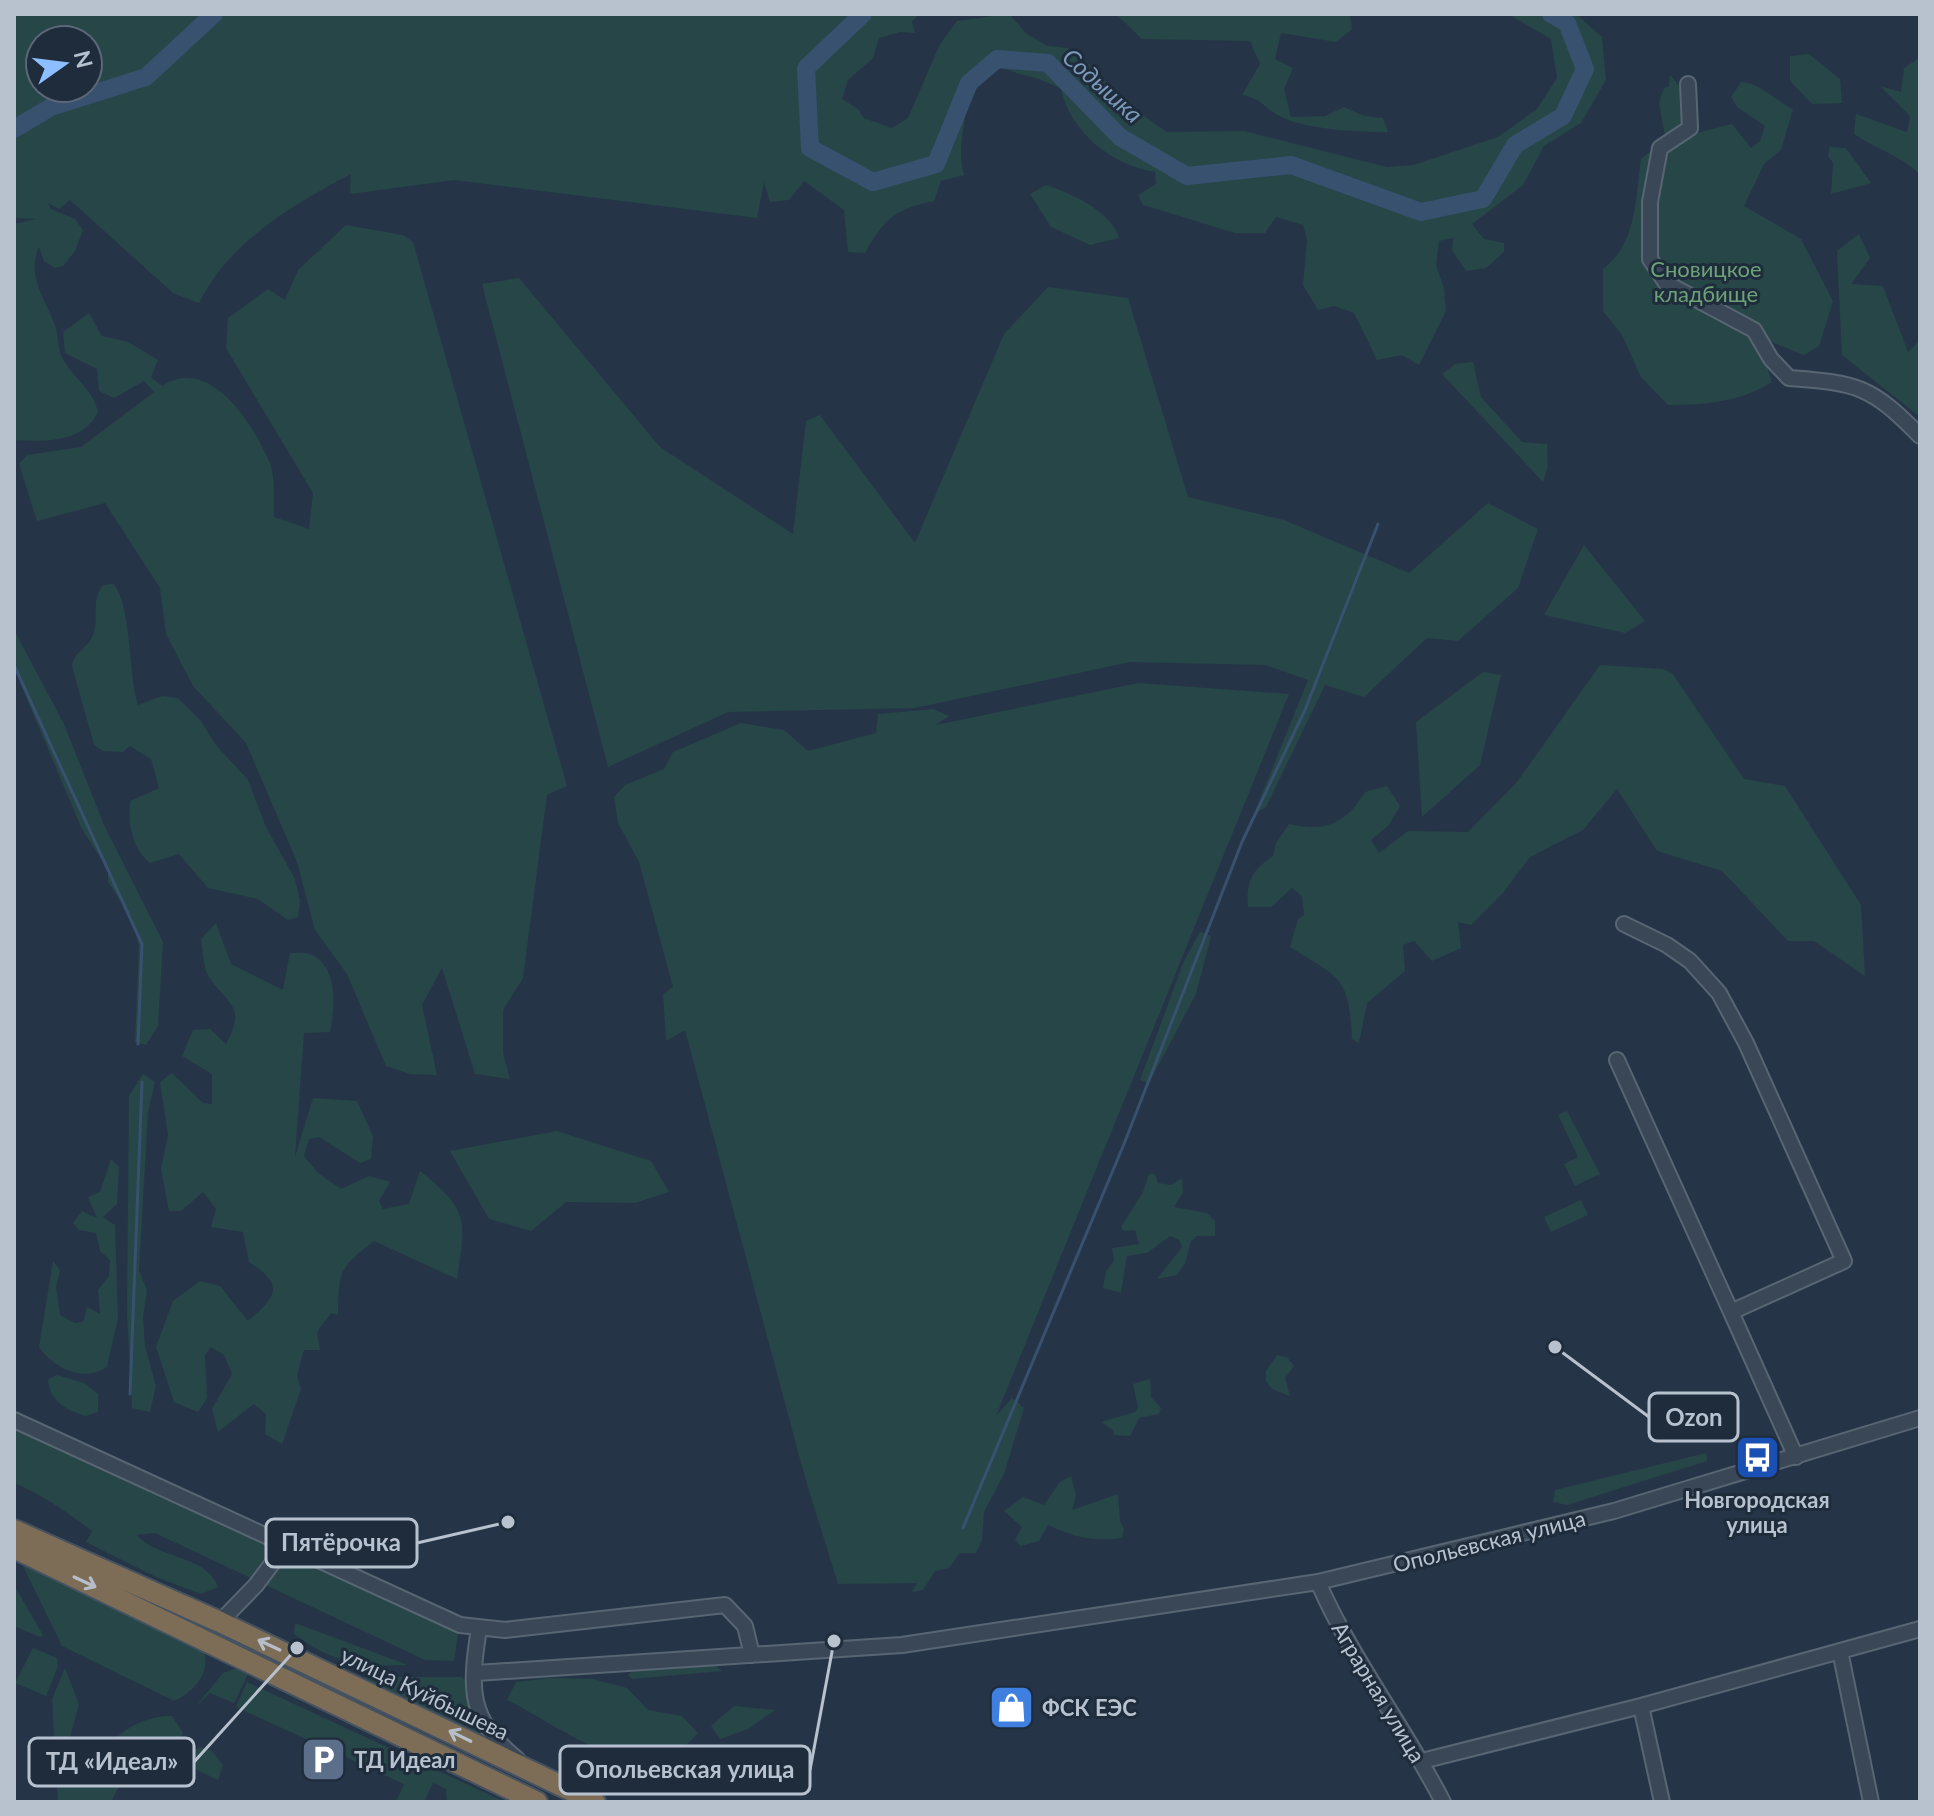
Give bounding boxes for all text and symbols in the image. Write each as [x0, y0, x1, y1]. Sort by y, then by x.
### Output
north arrow [24, 24, 104, 104]
water label: Содышка [1057, 42, 1149, 128]
text: N [69, 48, 99, 71]
park label: Сновицкое кладбище [1650, 255, 1762, 307]
callout: Ozon [1649, 1393, 1738, 1441]
text: Ozon [1665, 1402, 1723, 1431]
bus stop icon: Новгородская улица [1733, 1434, 1781, 1482]
place label: Новгородская улица [1684, 1486, 1830, 1538]
street label: Опольевская улица [1390, 1504, 1588, 1578]
callout: Пятёрочка [266, 1519, 417, 1567]
text: Пятёрочка [281, 1527, 401, 1556]
one-way arrow [72, 1575, 96, 1590]
street label: Аграрная улица [1326, 1617, 1432, 1767]
one-way arrow [257, 1637, 281, 1652]
street label: улица Куйбышева [337, 1641, 513, 1745]
shop icon: ФСК ЕЭС [987, 1683, 1035, 1731]
place label: ФСК ЕЭС [1042, 1694, 1137, 1721]
one-way arrow [448, 1728, 472, 1743]
parking icon: ТД Идеал [299, 1735, 347, 1783]
callout: ТД «Идеал» [29, 1738, 194, 1786]
text: ТД «Идеал» [46, 1746, 178, 1775]
place label: ТД Идеал [354, 1746, 456, 1773]
callout: Опольевская улица [560, 1746, 810, 1794]
text: Опольевская улица [576, 1754, 794, 1783]

